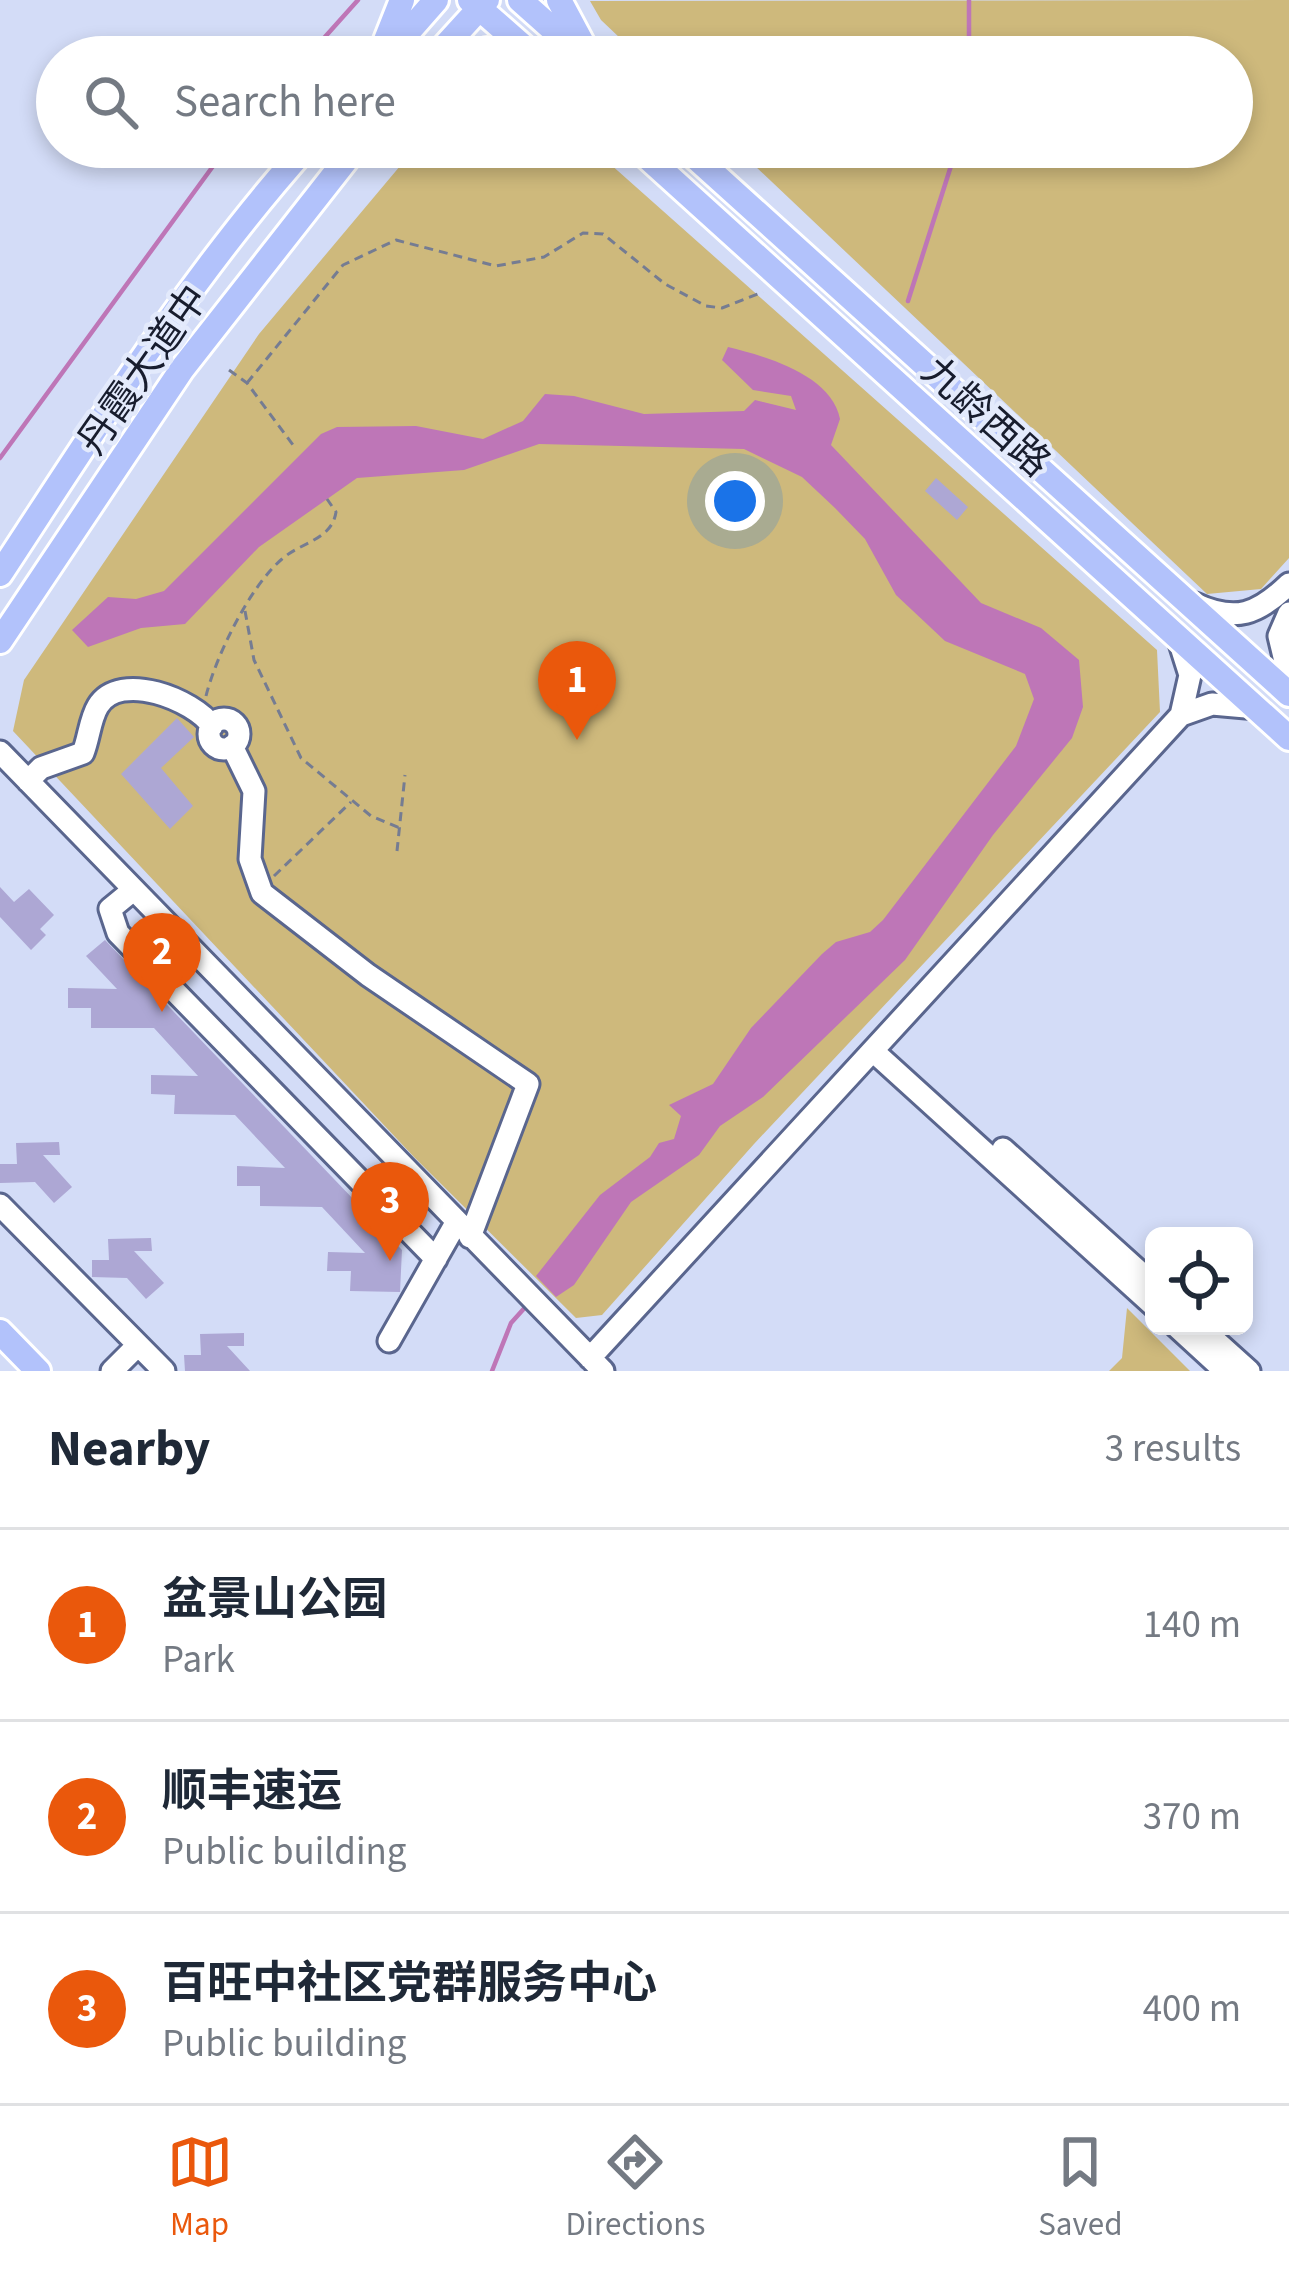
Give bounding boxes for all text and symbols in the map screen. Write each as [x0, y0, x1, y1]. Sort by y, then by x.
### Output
search box [36, 36, 1253, 168]
icon: search [78, 69, 144, 135]
text: Search here [174, 70, 396, 134]
street label: 丹霞大道中 [65, 274, 223, 466]
street label: 九龄西路 [909, 344, 1062, 490]
your location [705, 471, 765, 531]
pin: 1 [538, 641, 616, 740]
pin: 2 [123, 913, 201, 1012]
pin: 3 [351, 1162, 429, 1261]
map controls [1145, 1227, 1253, 1335]
button: locate [1145, 1227, 1253, 1335]
text: Nearby [48, 1413, 210, 1485]
text: 3 results [1105, 1421, 1241, 1477]
text: 盆景山公园 [162, 1568, 387, 1632]
text: 1 [77, 1597, 97, 1653]
text: 140 m [1143, 1597, 1241, 1653]
text: Park [162, 1632, 235, 1688]
text: 顺丰速运 [162, 1760, 342, 1824]
text: 2 [77, 1789, 97, 1845]
text: 370 m [1143, 1789, 1241, 1845]
text: Public building [162, 1824, 407, 1880]
text: 百旺中社区党群服务中心 [162, 1952, 657, 2016]
text: 3 [77, 1981, 97, 2037]
text: 400 m [1143, 1981, 1241, 2037]
text: Public building [162, 2016, 407, 2072]
tab: Map [167, 2129, 233, 2248]
tab: Directions [566, 2129, 705, 2248]
tab: Saved [1038, 2129, 1122, 2248]

